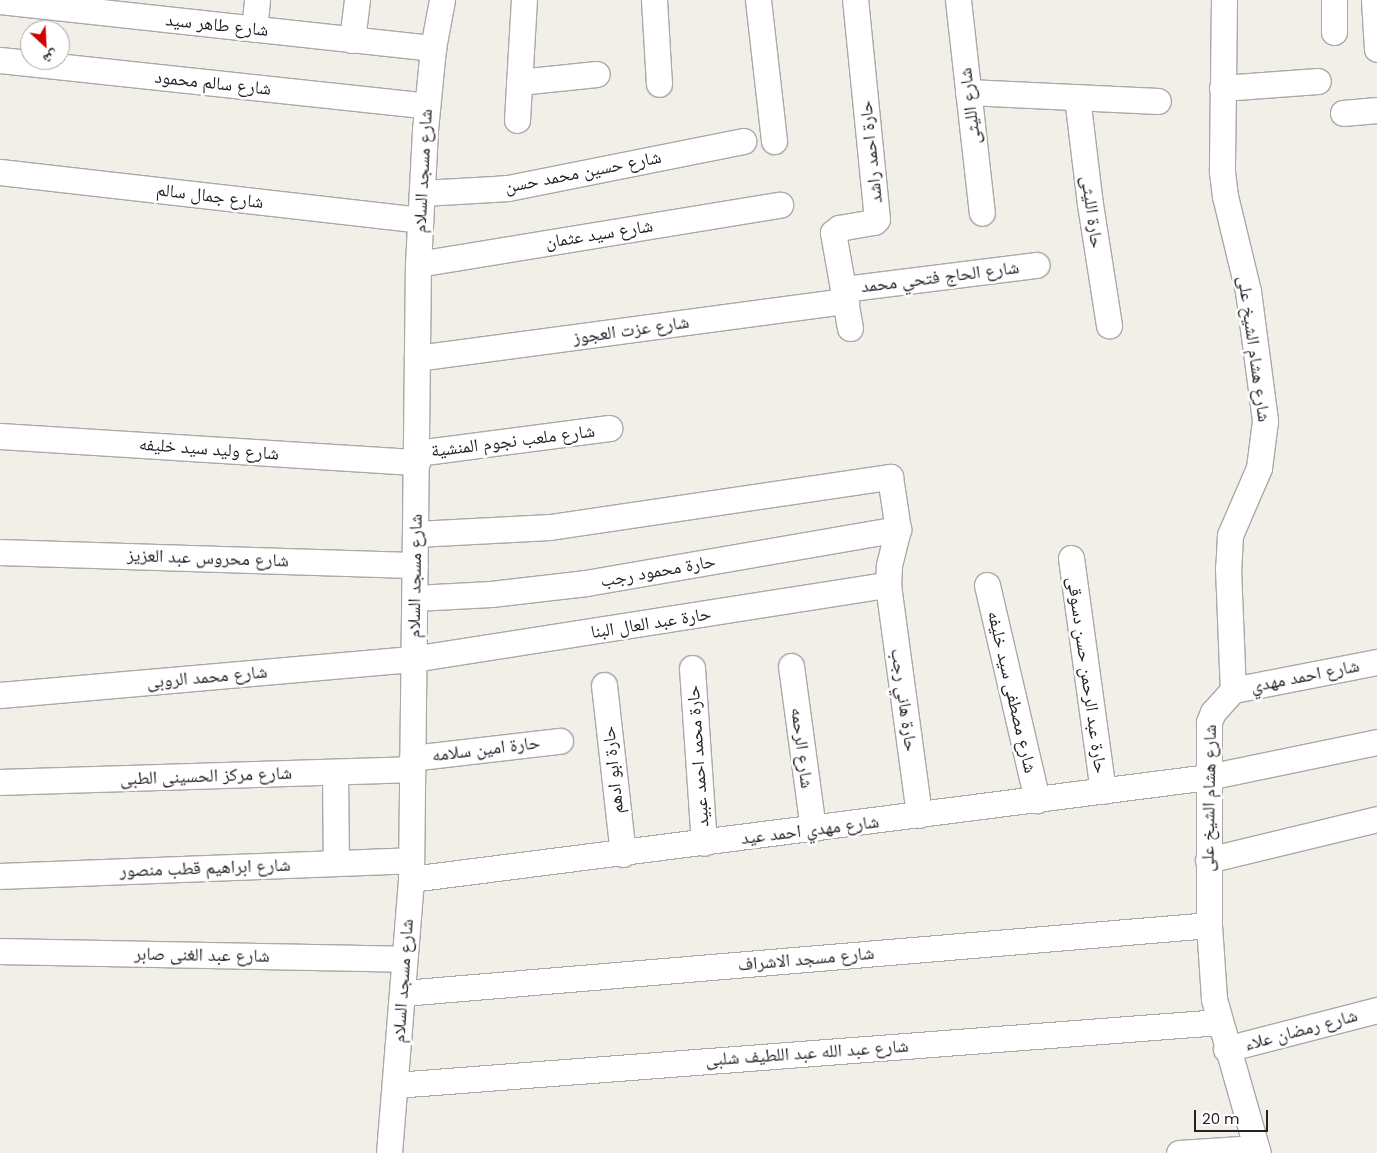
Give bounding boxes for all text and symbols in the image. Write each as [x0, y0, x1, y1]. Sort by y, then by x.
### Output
street label: شارع طاهر سيد [164, 9, 270, 41]
north arrow [20, 20, 70, 70]
text: ش [40, 45, 62, 70]
street label: شارع سالم محمود [154, 66, 272, 100]
street label: شارع الليثى [955, 67, 985, 145]
street label: حارة احمد راشد [855, 100, 887, 204]
street label: شارع مسجد السلام [409, 108, 437, 234]
street label: شارع حسين محمد حسن [503, 146, 663, 198]
street label: حارة الليثى [1076, 174, 1108, 250]
street label: شارع جمال سالم [155, 179, 265, 213]
street label: شارع سيد عثمان [544, 215, 654, 253]
street label: شارع الحاج فتحي محمد [860, 257, 1020, 297]
street label: شارع هشام الشيخ على [1233, 274, 1275, 424]
street label: شارع عزت العجوز [572, 311, 690, 349]
street label: شارع ملعب نجوم المنشية [430, 420, 596, 462]
street label: شارع وليد سيد خليفه [138, 433, 280, 465]
street label: شارع مسجد السلام [403, 514, 427, 638]
street label: شارع محروس عبد العزيز [127, 544, 289, 572]
street label: حارة محمود رجب [599, 550, 717, 592]
street label: حارة عبد الرحمن حسن دسوقى [1062, 575, 1112, 775]
street label: حارة عبد العال البنا [589, 603, 713, 643]
street label: شارع مصطفى سيد خليفه [983, 609, 1041, 775]
street label: حارة هاني رجب [886, 647, 922, 753]
street label: شارع احمد مهدي [1249, 655, 1361, 697]
street label: شارع محمد الروبى [146, 661, 268, 693]
street label: حارة محمد احمد عبيد [682, 684, 714, 828]
street label: شارع الرحمه [786, 706, 818, 790]
street label: شارع هشام الشيخ على [1197, 724, 1221, 872]
street label: حارة ابو ادهم [598, 725, 628, 815]
street label: حارة امين سلامه [431, 732, 541, 766]
street label: شارع مركز الحسينى الطبى [120, 762, 292, 790]
street label: شارع مهدي احمد عيد [740, 811, 880, 849]
street label: شارع ابراهيم قطب منصور [119, 854, 291, 882]
street label: شارع مسجد السلام [388, 918, 418, 1044]
street label: شارع مسجد الاشراف [737, 942, 875, 976]
street label: شارع عبد الغنى صابر [134, 943, 270, 967]
street label: شارع رمضان علاء [1242, 1005, 1360, 1055]
street label: شارع عبد الله عبد اللطيف شلبى [705, 1035, 909, 1071]
scale bar [1197, 1100, 1271, 1132]
text: 20 m [1202, 1108, 1240, 1129]

